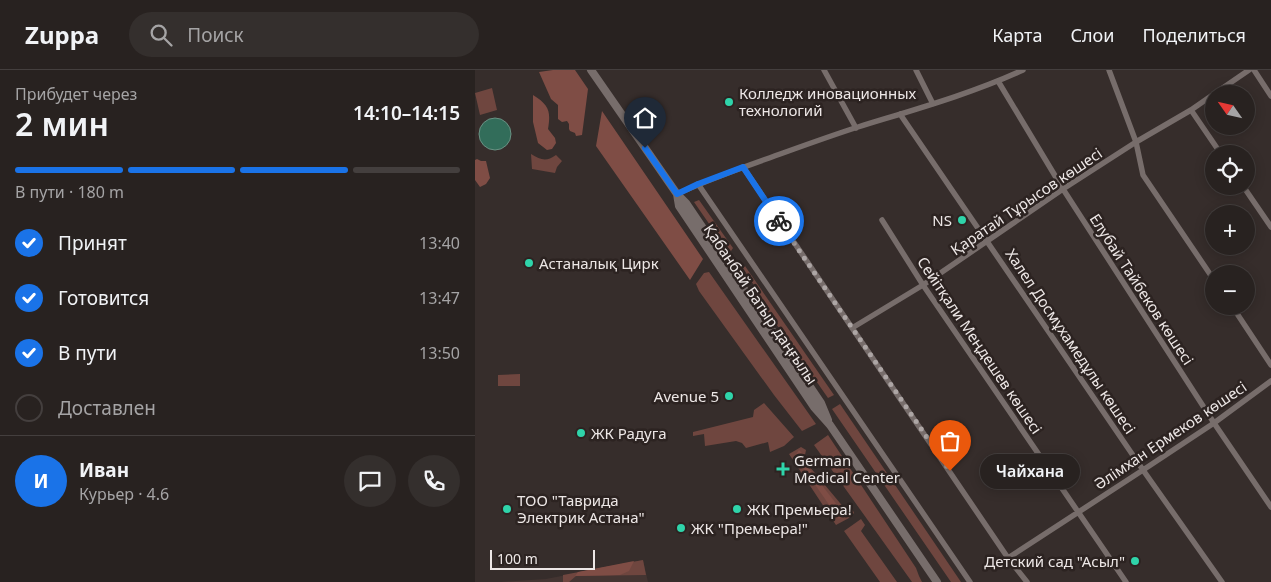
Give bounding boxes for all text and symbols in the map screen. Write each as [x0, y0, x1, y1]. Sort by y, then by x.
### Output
search box [129, 12, 479, 57]
text: Zuppa [25, 18, 99, 51]
icon: search [147, 21, 175, 49]
text: Поиск [187, 22, 244, 48]
text: Карта [992, 23, 1042, 47]
text: Слои [1070, 23, 1114, 47]
text: Поделиться [1142, 23, 1246, 47]
text: Прибудет через [15, 83, 137, 105]
place label: Колледж иновационных технологий [739, 83, 917, 120]
north arrow [1205, 85, 1255, 135]
map controls [1205, 85, 1255, 315]
marker: Колледж иновационных технологий [723, 96, 735, 108]
pin [624, 97, 666, 148]
text: 14:10–14:15 [353, 100, 460, 126]
text: 2 мин [15, 102, 109, 145]
icon: home [631, 104, 659, 132]
street label: Қаратай Тұрысов көшесі [946, 143, 1106, 259]
button: locate [1205, 145, 1255, 195]
text: В пути · 180 m [15, 181, 124, 203]
courier [754, 196, 804, 246]
button: + [1205, 205, 1255, 255]
icon: bike [765, 207, 793, 235]
place label: NS [932, 210, 952, 230]
street label: Елубай Тайбеков көшесі [1086, 210, 1198, 368]
marker: NS [956, 214, 968, 226]
street label: Қабанбай Батыр даңғылы [700, 220, 822, 388]
icon: check [15, 229, 43, 257]
text: Принят [58, 230, 127, 256]
text: 13:40 [419, 232, 460, 254]
street label: Халел Досмұхамедұлы көшесі [1001, 245, 1141, 437]
street label: Сейітқали Меңдешев көшесі [913, 252, 1047, 438]
place label: Астаналық Цирк [539, 253, 659, 273]
marker: Астаналық Цирк [523, 257, 535, 269]
button: − [1205, 265, 1255, 315]
icon: check [15, 284, 43, 312]
text: Готовится [58, 285, 149, 311]
text: 13:47 [419, 287, 460, 309]
icon: check [15, 339, 43, 367]
text: В пути [58, 340, 117, 366]
text: 13:50 [419, 342, 460, 364]
street label: Әлімхан Ермеков көшесі [1090, 376, 1250, 494]
place label: Avenue 5 [654, 386, 719, 406]
marker: Avenue 5 [723, 390, 735, 402]
text: Доставлен [58, 395, 156, 421]
pin [929, 420, 971, 471]
place label: ЖК Радуга [591, 423, 667, 443]
marker: ЖК Радуга [575, 427, 587, 439]
icon: bag [936, 427, 964, 455]
place label: German Medical Center [794, 450, 900, 487]
callout: Чайхана [980, 454, 1080, 488]
button: chat [344, 455, 396, 507]
button: phone [408, 455, 460, 507]
text: Иван [79, 457, 129, 483]
text: Чайхана [996, 460, 1064, 482]
marker: German Medical Center [776, 462, 790, 476]
text: И [33, 468, 49, 494]
text: Курьер · 4.6 [79, 483, 169, 505]
place label: ТОО "Таврида Электрик Астана" [517, 490, 645, 527]
place label: ЖК Премьера! [747, 499, 852, 519]
marker: ТОО "Таврида Электрик Астана" [501, 503, 513, 515]
marker: ЖК Премьера! [731, 503, 743, 515]
place label: ЖК "Премьера!" [691, 518, 808, 538]
marker: ЖК "Премьера!" [675, 522, 687, 534]
scale bar [490, 547, 595, 570]
text: 100 m [497, 549, 538, 568]
place label: Детский сад "Асыл" [984, 551, 1125, 571]
marker: Детский сад "Асыл" [1129, 555, 1141, 567]

